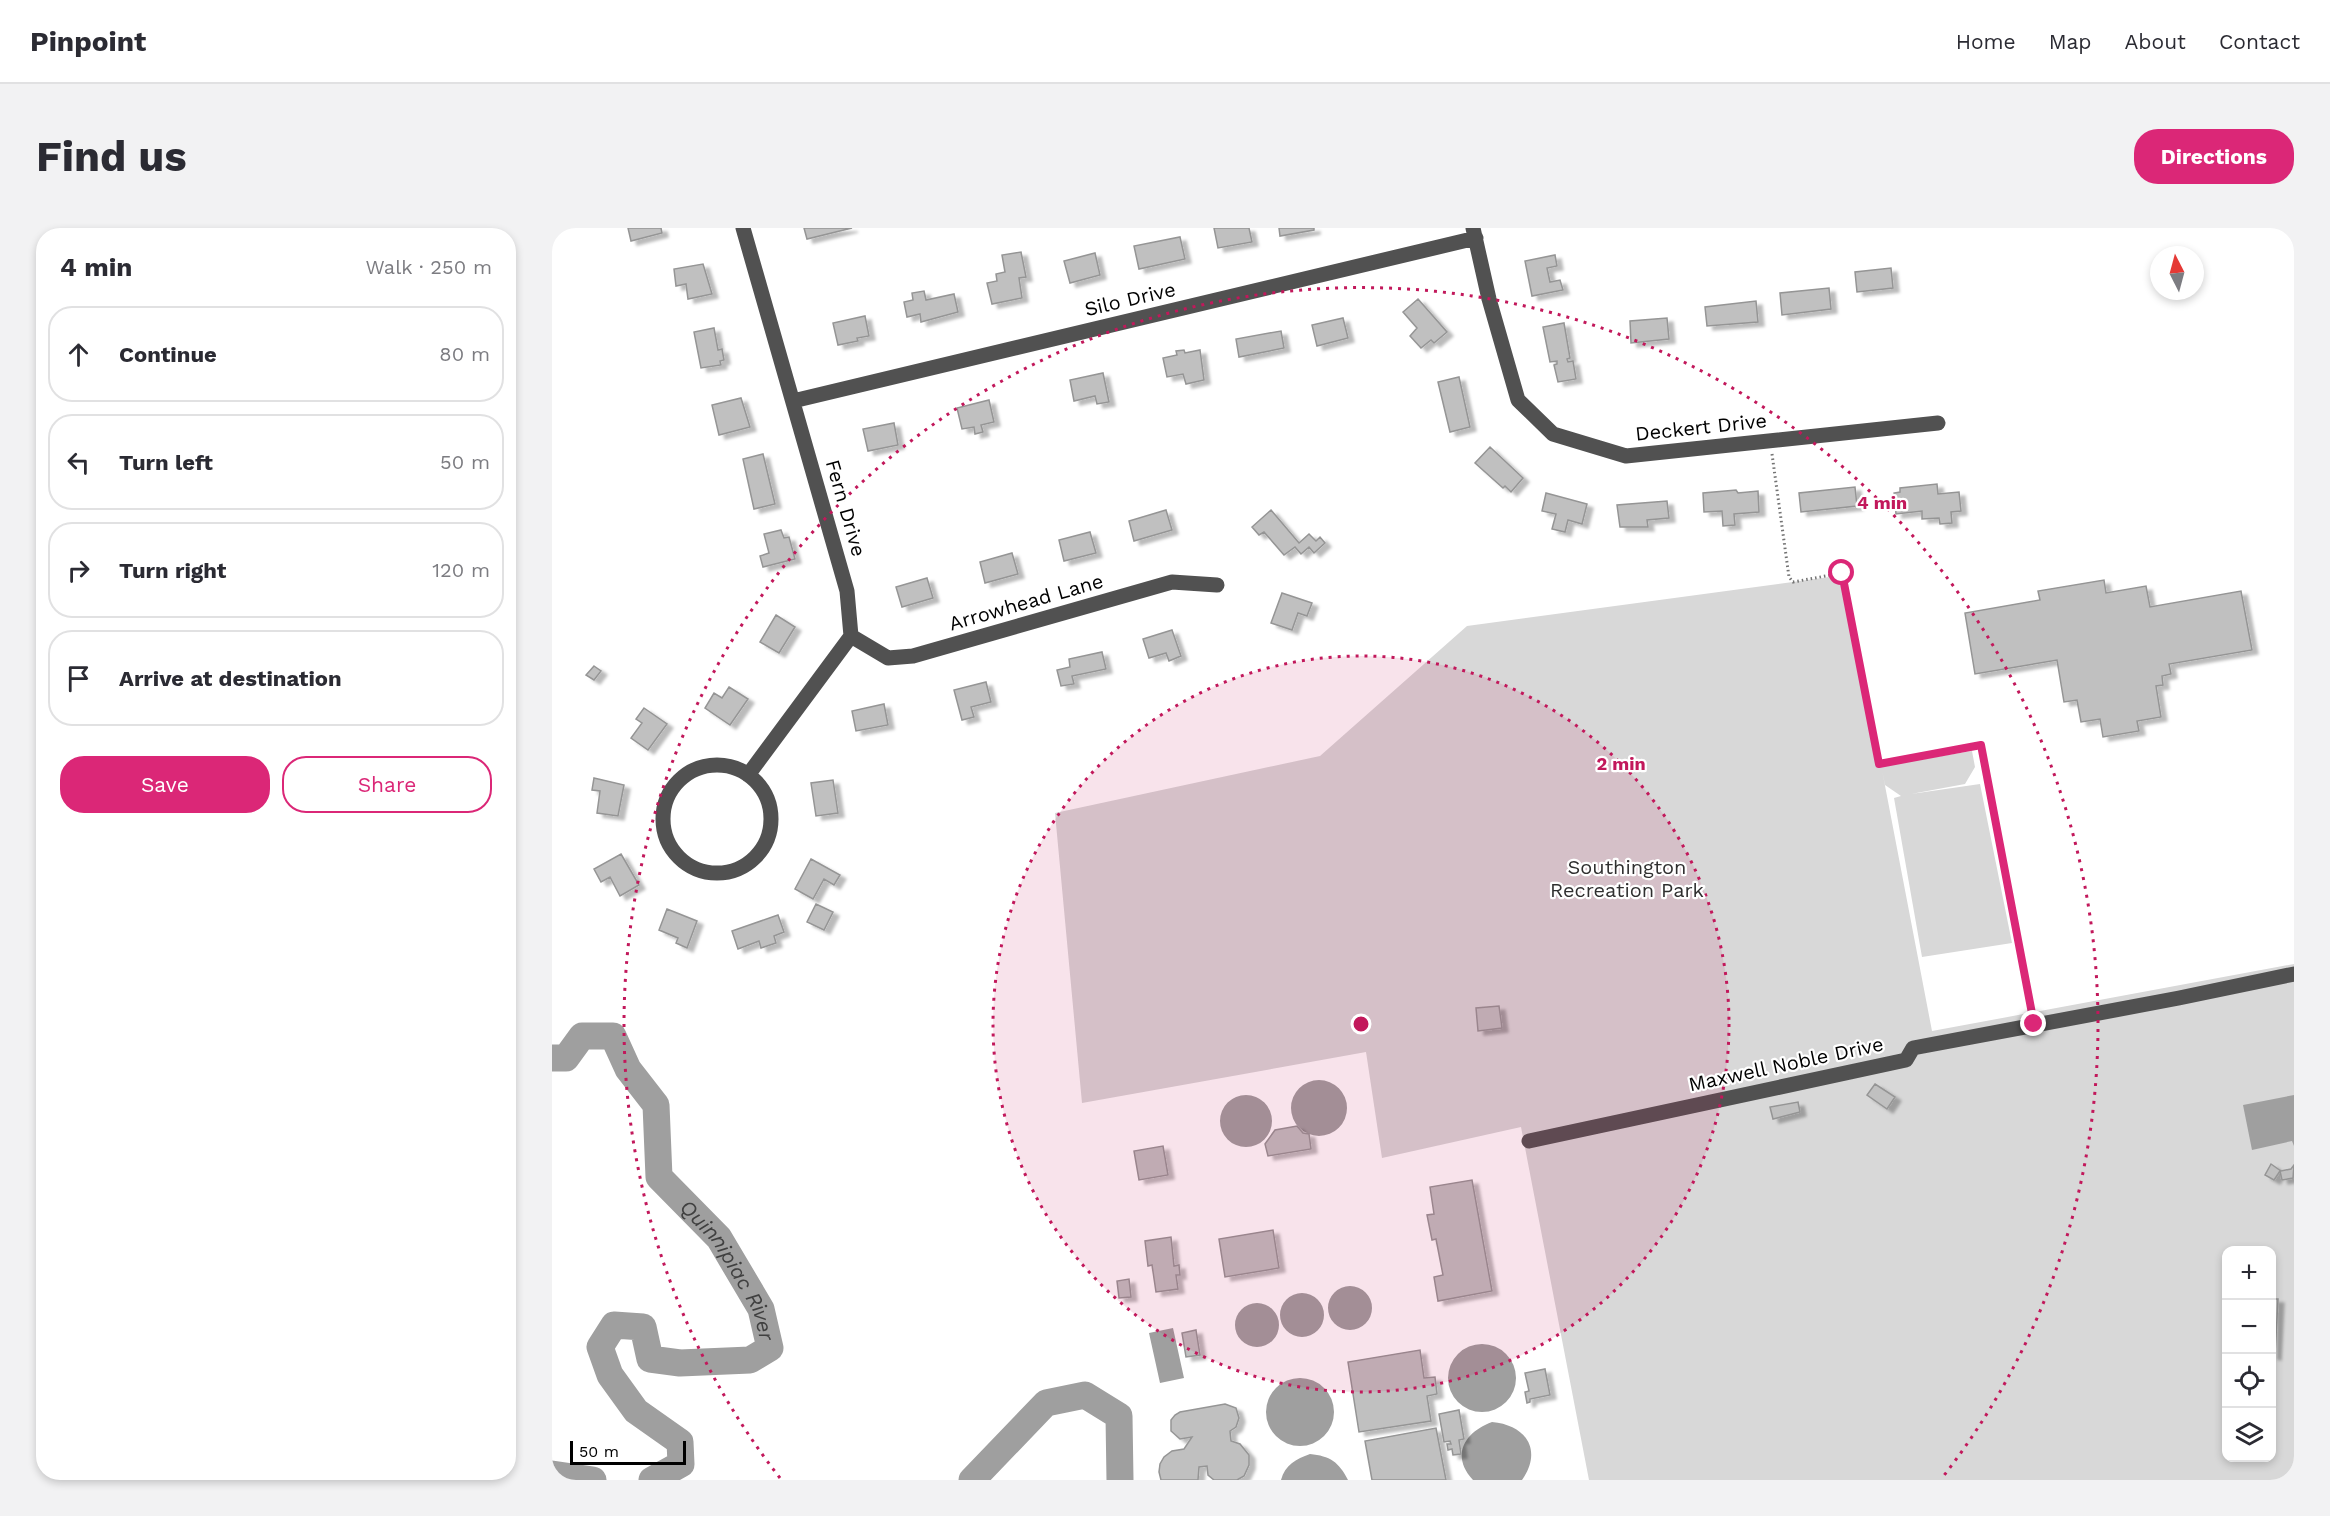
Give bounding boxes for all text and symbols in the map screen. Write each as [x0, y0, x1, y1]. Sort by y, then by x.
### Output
text: Pinpoint [30, 25, 146, 58]
text: Home [1956, 29, 2016, 54]
text: Map [2049, 29, 2092, 54]
text: About [2125, 29, 2186, 54]
text: Contact [2219, 29, 2300, 54]
button: Directions [2134, 129, 2294, 184]
text: Find us [36, 132, 187, 181]
north arrow [2150, 246, 2204, 300]
text: 4 min [60, 252, 132, 282]
text: Walk · 250 m [365, 255, 492, 279]
street label: Silo Drive [1082, 277, 1178, 321]
icon: ahead [62, 338, 95, 371]
text: Continue [119, 342, 217, 367]
text: 80 m [439, 342, 490, 366]
street label: Deckert Drive [1634, 408, 1768, 446]
icon: left [62, 446, 95, 479]
text: Turn left [119, 450, 213, 475]
text: 50 m [440, 450, 490, 474]
street label: Fern Drive [821, 457, 871, 559]
text: 4 min [1857, 492, 1907, 513]
icon: right [62, 554, 95, 587]
text: Turn right [119, 558, 226, 583]
text: 120 m [432, 558, 490, 582]
route start [1828, 559, 1854, 585]
street label: Arrowhead Lane [946, 568, 1106, 636]
icon: arrive [62, 662, 95, 695]
text: Arrive at destination [119, 666, 342, 691]
text: 2 min [1596, 753, 1646, 774]
button: Save [60, 756, 270, 813]
button: Share [282, 756, 492, 813]
park label: Southington Recreation Park [1550, 855, 1704, 902]
route end [2020, 1010, 2046, 1036]
centre of rings [1351, 1014, 1371, 1034]
street label: Maxwell Noble Drive [1686, 1032, 1886, 1096]
water label: Quinnipiac River [675, 1194, 780, 1343]
map controls [2222, 1246, 2276, 1462]
button: + [2222, 1246, 2276, 1300]
button: − [2222, 1300, 2276, 1354]
button: locate [2222, 1354, 2276, 1408]
button: layers [2222, 1408, 2276, 1462]
scale bar [570, 1438, 686, 1466]
text: 50 m [579, 1442, 619, 1461]

